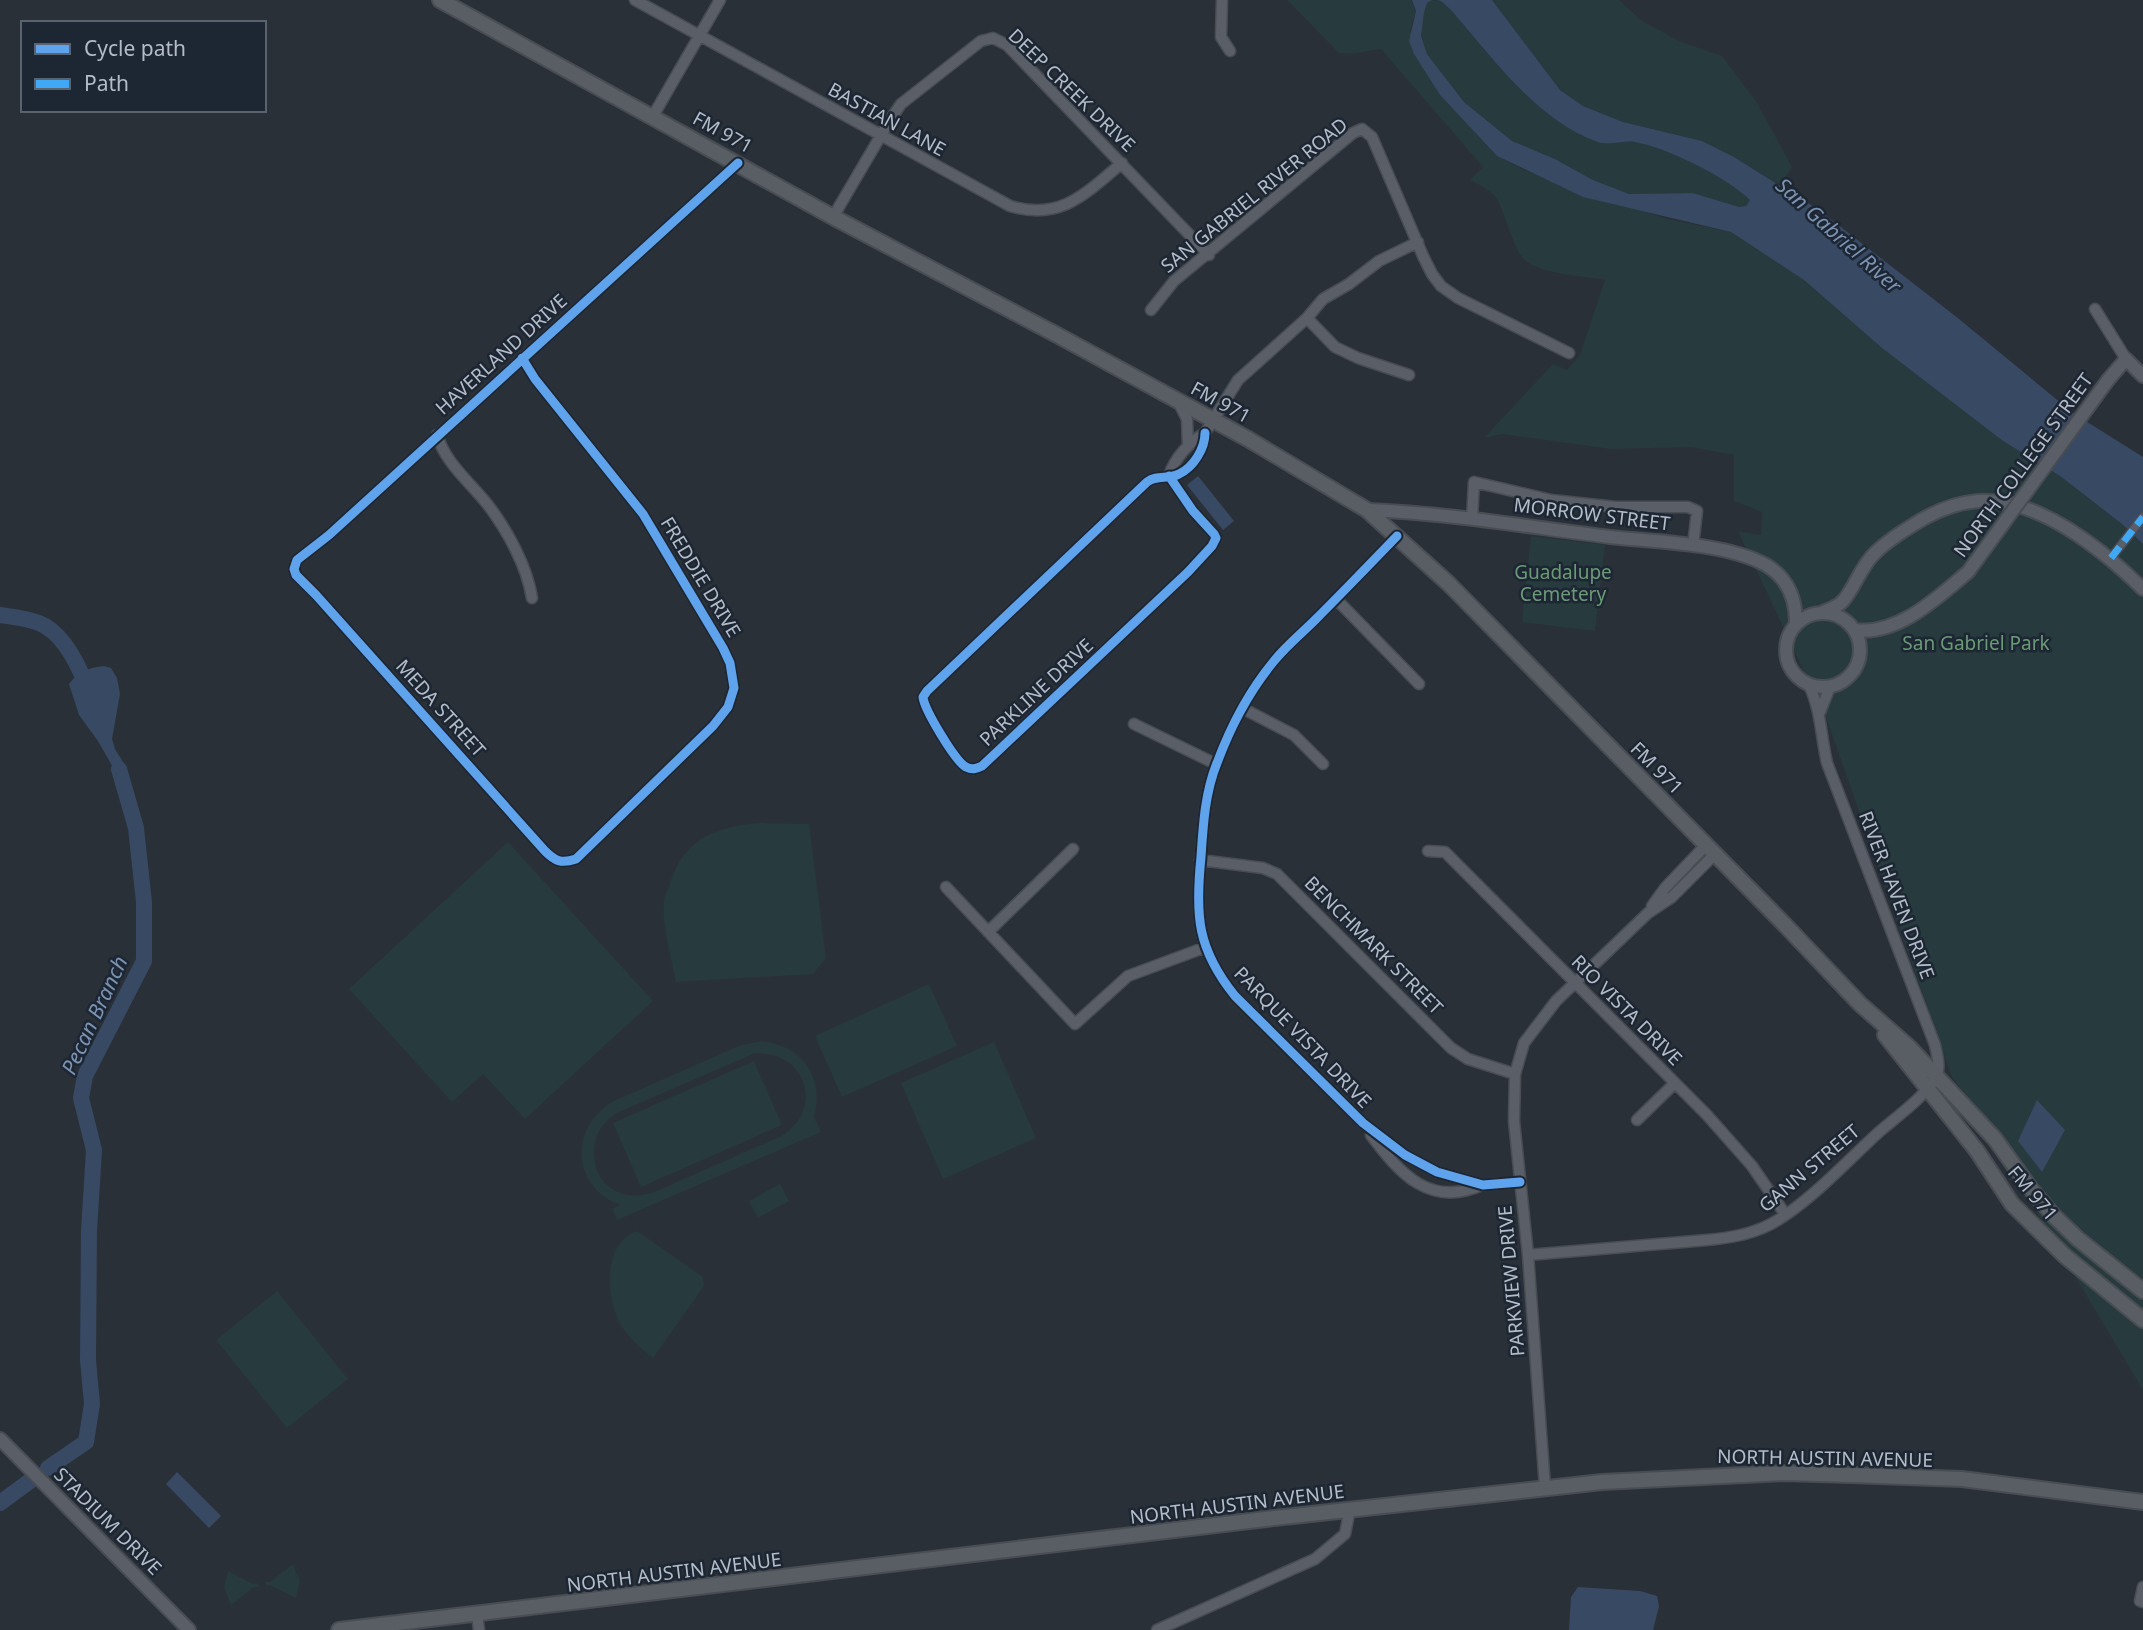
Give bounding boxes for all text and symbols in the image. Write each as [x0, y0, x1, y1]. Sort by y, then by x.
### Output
legend [21, 21, 266, 112]
street label: DEEP CREEK DRIVE [1003, 23, 1141, 157]
text: Cycle path [84, 34, 186, 62]
text: Path [84, 69, 129, 97]
street label: BASTIAN LANE [824, 76, 950, 162]
street label: FM 971 [688, 105, 758, 159]
street label: SAN GABRIEL RIVER ROAD [1155, 111, 1353, 279]
water label: San Gabriel River [1770, 171, 1909, 300]
street label: HAVERLAND DRIVE [430, 288, 572, 420]
street label: NORTH COLLEGE STREET [1947, 367, 2099, 562]
street label: FM 971 [1186, 375, 1256, 429]
street label: MORROW STREET [1512, 492, 1672, 537]
street label: FREDDIE DRIVE [655, 512, 747, 642]
park label: Guadalupe Cemetery [1514, 559, 1612, 607]
park label: San Gabriel Park [1902, 630, 2050, 656]
street label: PARKLINE DRIVE [973, 632, 1099, 752]
street label: MEDA STREET [390, 654, 492, 763]
street label: FM 971 [1625, 736, 1689, 800]
street label: RIVER HAVEN DRIVE [1853, 807, 1941, 983]
street label: BENCHMARK STREET [1299, 870, 1449, 1020]
street label: RIO VISTA DRIVE [1566, 949, 1688, 1071]
water label: Pecan Branch [54, 951, 134, 1079]
street label: PARQUE VISTA DRIVE [1229, 961, 1377, 1113]
street label: GANN STREET [1753, 1118, 1865, 1218]
street label: FM 971 [2002, 1160, 2064, 1226]
street label: PARKVIEW DRIVE [1491, 1204, 1531, 1358]
street label: NORTH AUSTIN AVENUE [1717, 1443, 1933, 1473]
street label: STADIUM DRIVE [49, 1462, 167, 1580]
street label: NORTH AUSTIN AVENUE [1128, 1478, 1346, 1530]
street label: NORTH AUSTIN AVENUE [565, 1546, 783, 1598]

